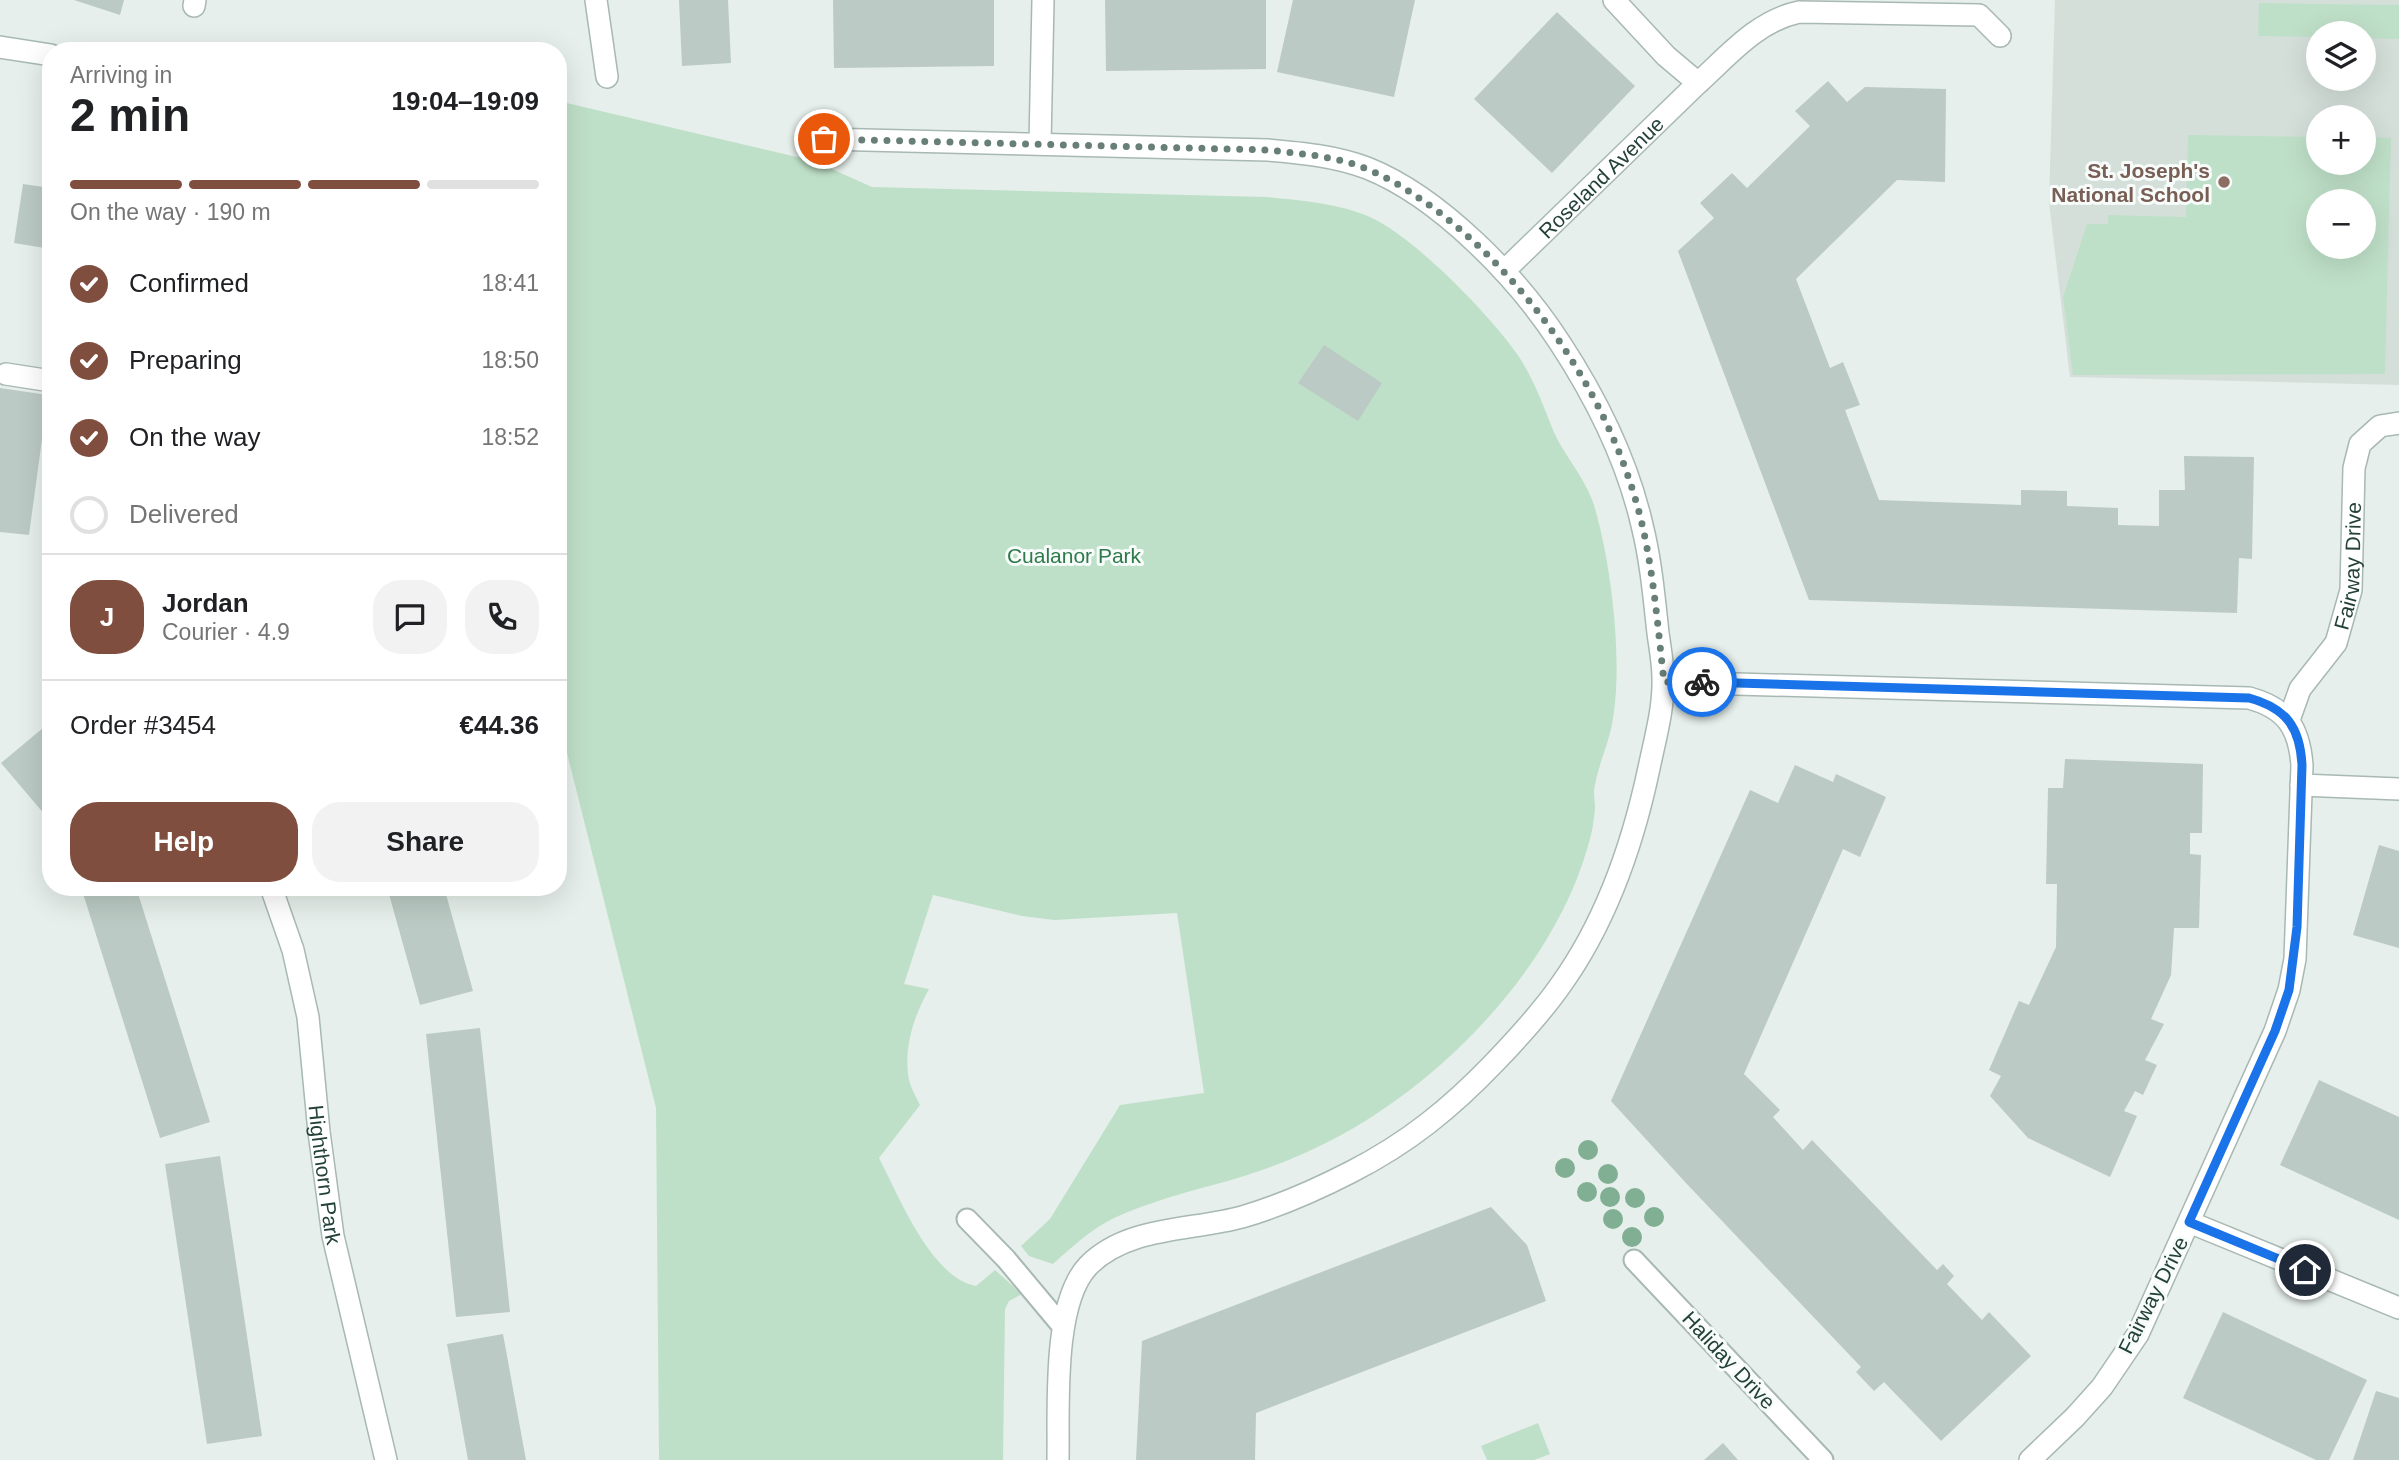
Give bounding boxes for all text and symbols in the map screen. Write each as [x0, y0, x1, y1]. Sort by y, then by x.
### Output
map controls [2306, 21, 2376, 259]
button: layers [2306, 21, 2376, 91]
text: Arriving in [70, 62, 172, 88]
text: 19:04–19:09 [392, 86, 539, 116]
text: 2 min [70, 89, 190, 141]
button: + [2306, 105, 2376, 175]
pin [794, 109, 854, 169]
street label: Roseland Avenue [1534, 112, 1668, 243]
icon: bag [805, 120, 843, 158]
place label: St. Joseph's National School [2051, 159, 2210, 206]
marker: St. Joseph's National School [2216, 174, 2232, 190]
button: − [2306, 189, 2376, 259]
text: On the way · 190 m [70, 199, 271, 225]
icon: check [70, 265, 108, 303]
text: Confirmed [129, 268, 249, 298]
text: 18:41 [481, 270, 539, 296]
icon: check [70, 342, 108, 380]
text: Preparing [129, 345, 242, 375]
text: 18:50 [481, 347, 539, 373]
icon: check [70, 419, 108, 457]
text: On the way [129, 422, 261, 452]
text: 18:52 [481, 424, 539, 450]
text: Delivered [129, 499, 239, 529]
street label: Fairway Drive [2329, 502, 2365, 632]
park label: Cualanor Park [1007, 544, 1142, 567]
button: chat [373, 580, 447, 654]
button: phone [465, 580, 539, 654]
text: Jordan [162, 588, 249, 618]
text: J [100, 602, 114, 632]
text: Courier · 4.9 [162, 619, 290, 645]
courier [1667, 647, 1737, 717]
icon: bike [1683, 663, 1721, 701]
text: Order #3454 [70, 710, 216, 740]
text: €44.36 [459, 710, 539, 740]
button: Help [70, 802, 298, 882]
button: Share [312, 802, 539, 882]
street label: Highthorn Park [305, 1104, 346, 1247]
street label: Fairway Drive [2114, 1233, 2192, 1357]
pin [2275, 1240, 2335, 1300]
icon: home [2286, 1251, 2324, 1289]
street label: Haliday Drive [1678, 1306, 1780, 1414]

